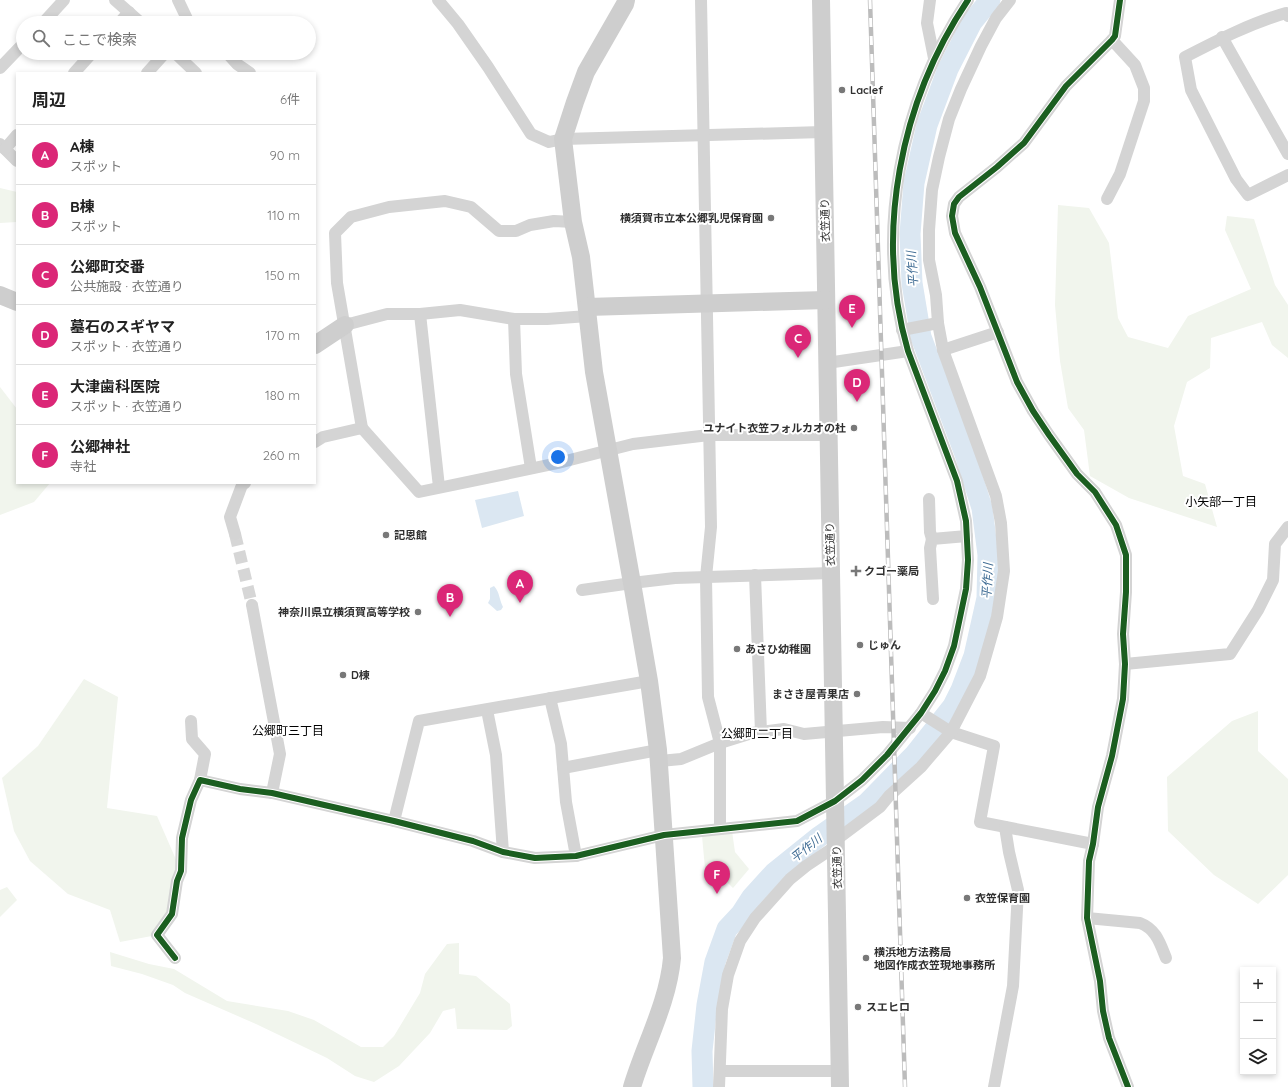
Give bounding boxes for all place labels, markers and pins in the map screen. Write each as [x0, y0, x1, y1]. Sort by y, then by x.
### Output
place label: Laclef [850, 83, 883, 97]
marker: Laclef [837, 85, 847, 95]
place label: 横須賀市立本公郷乳児保育園 [620, 211, 763, 225]
marker: 横須賀市立本公郷乳児保育園 [766, 213, 776, 223]
pin: E [839, 295, 865, 328]
pin: C [785, 325, 811, 358]
pin: D [844, 369, 870, 402]
place label: ユナイト衣笠フォルカオの杜 [703, 421, 846, 435]
marker: ユナイト衣笠フォルカオの杜 [849, 423, 859, 433]
place label: 記恩館 [394, 528, 427, 542]
marker: 記恩館 [381, 530, 391, 540]
place label: クゴー薬局 [864, 564, 919, 578]
marker: クゴー薬局 [851, 566, 861, 576]
pin: A [507, 570, 533, 603]
pin: B [437, 584, 463, 617]
place label: 神奈川県立横須賀高等学校 [278, 605, 410, 619]
marker: 神奈川県立横須賀高等学校 [413, 607, 423, 617]
place label: じゅん [868, 638, 901, 652]
marker: じゅん [855, 640, 865, 650]
place label: あさひ幼稚園 [745, 642, 811, 656]
marker: あさひ幼稚園 [732, 644, 742, 654]
place label: D棟 [351, 668, 370, 682]
marker: D棟 [338, 670, 348, 680]
place label: まさき屋青果店 [772, 687, 849, 701]
marker: まさき屋青果店 [852, 689, 862, 699]
pin: F [704, 861, 730, 894]
place label: 衣笠保育園 [975, 891, 1030, 905]
marker: 衣笠保育園 [962, 893, 972, 903]
place label: 横浜地方法務局 地図作成衣笠現地事務所 [874, 945, 995, 972]
marker: 横浜地方法務局 地図作成衣笠現地事務所 [861, 953, 871, 963]
place label: スエヒロ [866, 1000, 910, 1014]
marker: スエヒロ [853, 1002, 863, 1012]

